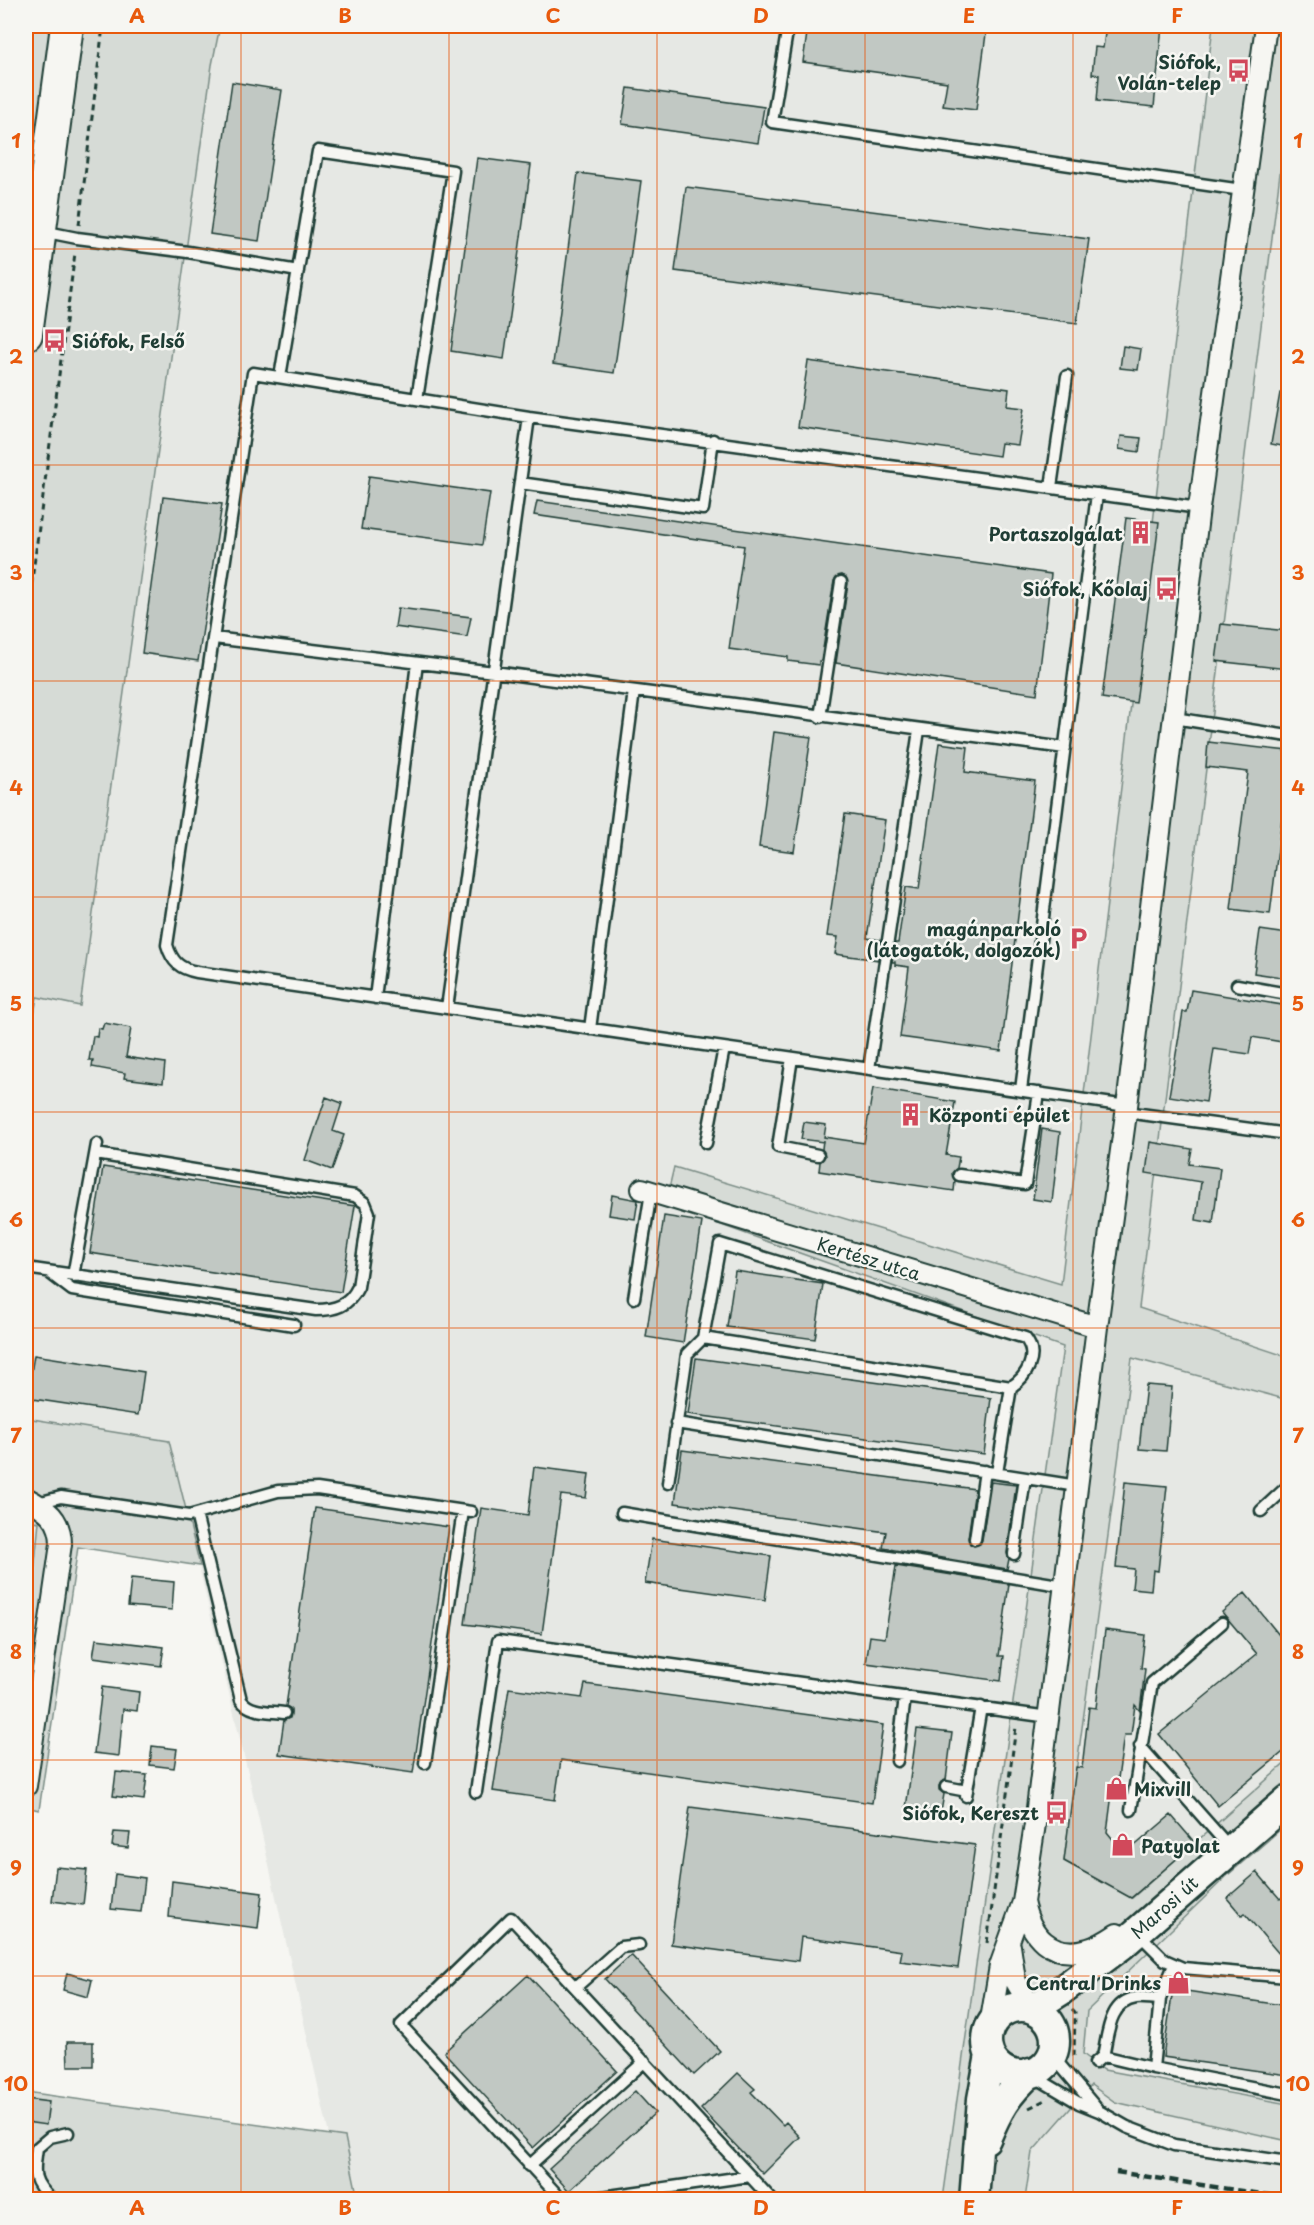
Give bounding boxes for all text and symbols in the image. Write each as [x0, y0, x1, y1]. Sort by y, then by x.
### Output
text: A [129, 0, 145, 30]
text: B [338, 0, 352, 30]
text: C [545, 0, 561, 30]
text: D [753, 0, 769, 30]
text: E [963, 0, 975, 30]
text: F [1171, 0, 1183, 30]
place label: Siófok, Volán-telep [1117, 48, 1221, 96]
bus stop icon: Siófok, Volán-telep [1226, 58, 1252, 84]
text: 1 [11, 125, 21, 155]
text: 1 [1293, 125, 1303, 155]
bus stop icon: Siófok, Felső [41, 327, 67, 353]
place label: Siófok, Felső [72, 327, 185, 354]
text: 2 [9, 341, 23, 371]
text: 2 [1291, 341, 1305, 371]
place label: Portaszolgálat [988, 520, 1123, 547]
building icon: Portaszolgálat [1128, 520, 1154, 546]
text: 3 [9, 557, 23, 587]
text: 3 [1291, 557, 1305, 587]
place label: Siófok, Kőolaj [1023, 575, 1148, 602]
bus stop icon: Siófok, Kőolaj [1153, 575, 1179, 601]
text: 4 [9, 772, 23, 802]
text: 4 [1291, 772, 1305, 802]
place label: magánparkoló (látogatók, dolgozók) [867, 915, 1061, 963]
parking icon: magánparkoló (látogatók, dolgozók) [1066, 925, 1092, 951]
text: 5 [10, 988, 22, 1018]
text: 5 [1292, 988, 1304, 1018]
building icon: Központi épület [898, 1101, 924, 1127]
place label: Központi épület [929, 1101, 1070, 1128]
text: 6 [9, 1204, 23, 1234]
text: 6 [1291, 1204, 1305, 1234]
street label: Kertész utca [814, 1230, 925, 1287]
text: 7 [10, 1420, 22, 1450]
text: 7 [1292, 1420, 1304, 1450]
text: 8 [10, 1636, 22, 1666]
text: 8 [1292, 1636, 1304, 1666]
shop icon: Mixvill [1103, 1775, 1129, 1801]
place label: Mixvill [1134, 1775, 1191, 1802]
place label: Siófok, Kereszt [903, 1799, 1039, 1826]
bus stop icon: Siófok, Kereszt [1044, 1799, 1070, 1825]
shop icon: Patyolat [1110, 1832, 1136, 1858]
place label: Patyolat [1141, 1832, 1220, 1859]
text: 9 [10, 1852, 22, 1882]
text: 9 [1292, 1852, 1304, 1882]
street label: Marosi út [1124, 1869, 1204, 1945]
place label: Central Drinks [1026, 1969, 1161, 1996]
shop icon: Central Drinks [1166, 1969, 1192, 1995]
text: 10 [4, 2068, 28, 2098]
text: 10 [1286, 2068, 1310, 2098]
text: A [129, 2192, 145, 2222]
text: B [338, 2192, 352, 2222]
text: C [545, 2192, 561, 2222]
text: D [753, 2192, 769, 2222]
text: E [963, 2192, 975, 2222]
text: F [1171, 2192, 1183, 2222]

